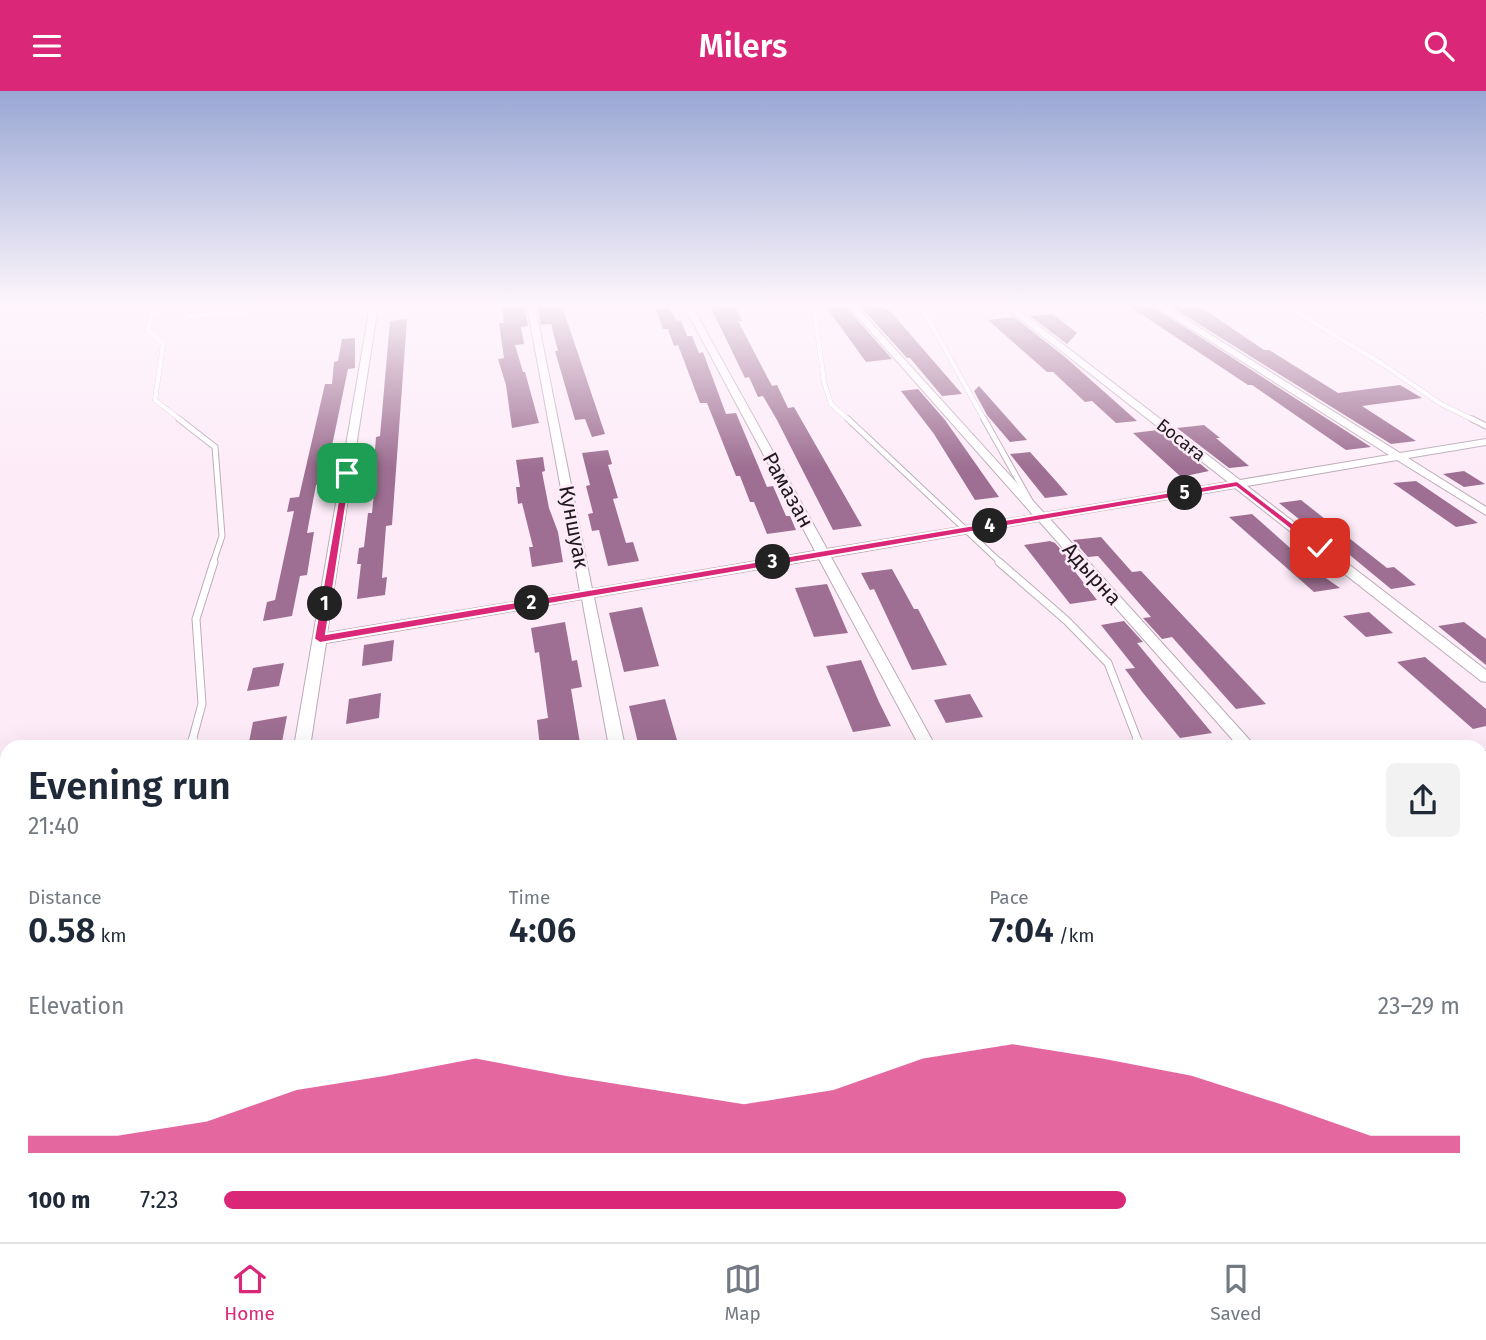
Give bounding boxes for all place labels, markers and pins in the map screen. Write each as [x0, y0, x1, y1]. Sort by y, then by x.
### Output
pin [317, 443, 377, 503]
pin: 5 [1168, 475, 1202, 511]
pin: 4 [972, 509, 1007, 543]
pin [1290, 518, 1350, 578]
pin: 3 [756, 545, 790, 580]
pin: 2 [514, 585, 550, 621]
pin: 1 [308, 587, 342, 621]

